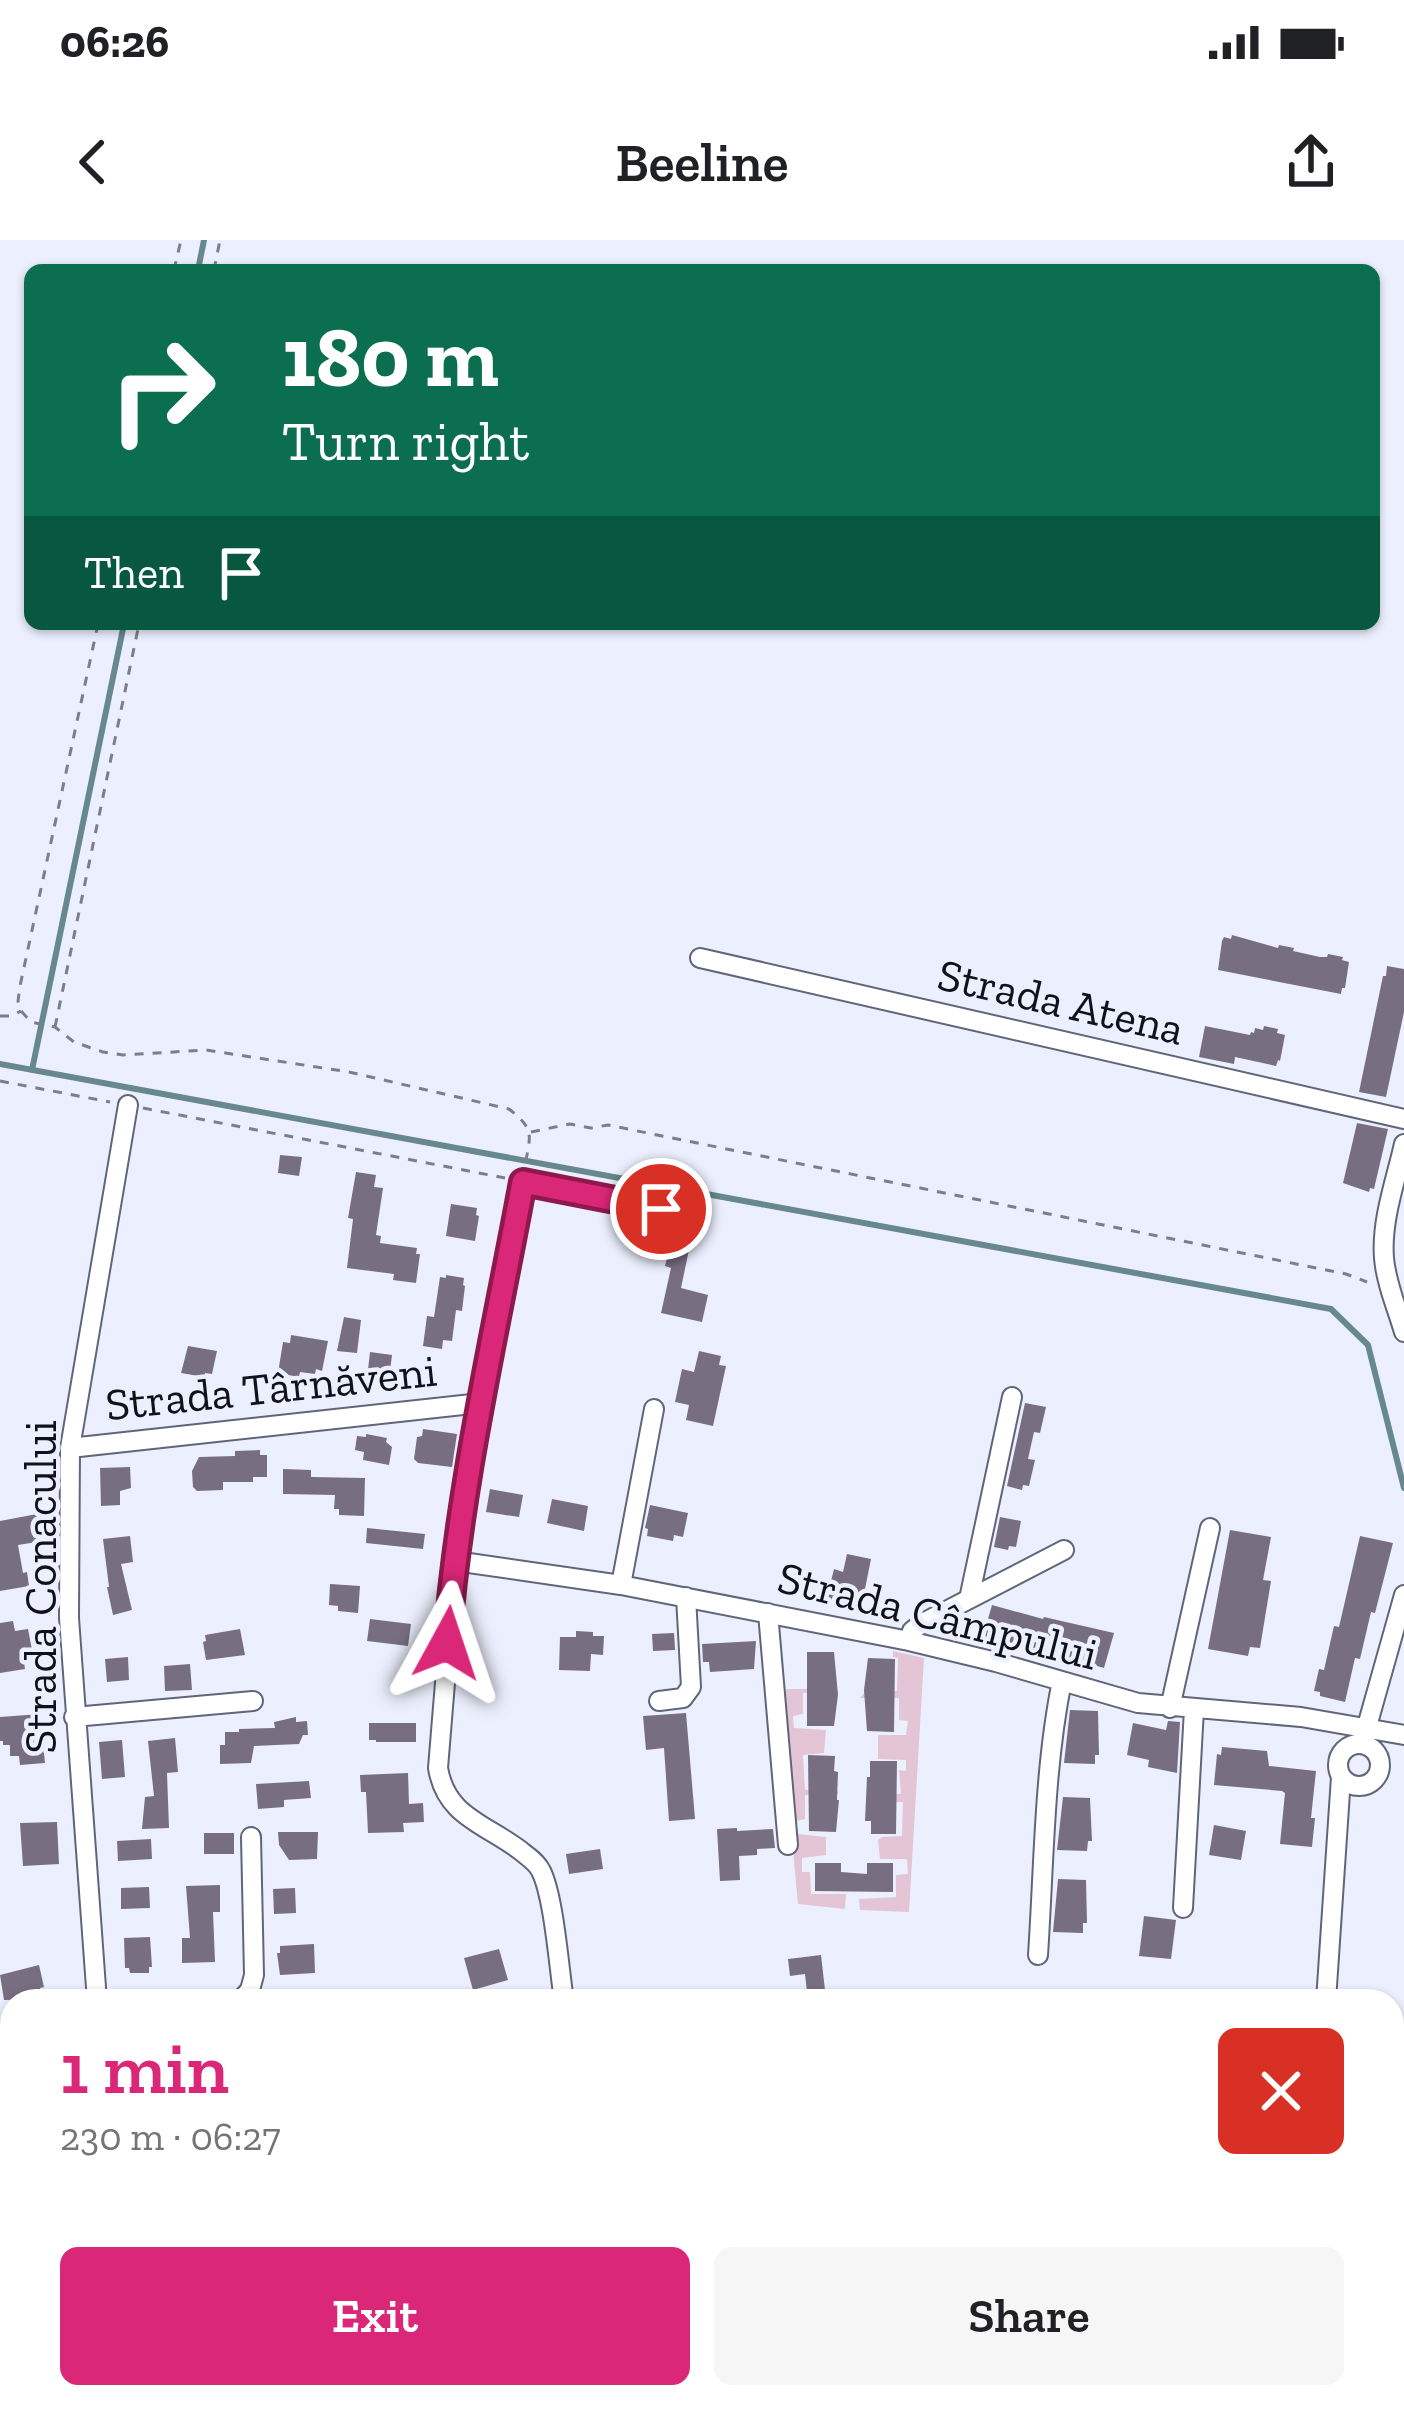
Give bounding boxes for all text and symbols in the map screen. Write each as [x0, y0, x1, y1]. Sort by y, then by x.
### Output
text: 06:26 [60, 15, 170, 69]
icon: back [60, 129, 126, 195]
icon: share [1278, 129, 1344, 195]
text: Beeline [615, 130, 789, 195]
text: 180 m [282, 307, 499, 408]
icon: right [84, 312, 240, 468]
text: Turn right [282, 409, 529, 474]
icon: arrive [208, 540, 274, 606]
text: Then [84, 546, 184, 600]
street label: Strada Atena [933, 947, 1189, 1056]
pin [610, 1158, 712, 1260]
icon: arrive [628, 1176, 694, 1242]
street label: Strada Târnăveni [103, 1344, 439, 1432]
street label: Strada Conacului [14, 1420, 68, 1754]
street label: Strada Câmpului [772, 1550, 1103, 1682]
position arrow [384, 1580, 510, 1706]
text: 1 min [60, 2025, 229, 2111]
button: close [1218, 2028, 1344, 2154]
text: 230 m · 06:27 [60, 2113, 281, 2160]
button: Exit [60, 2247, 690, 2385]
button: Share [714, 2247, 1344, 2385]

